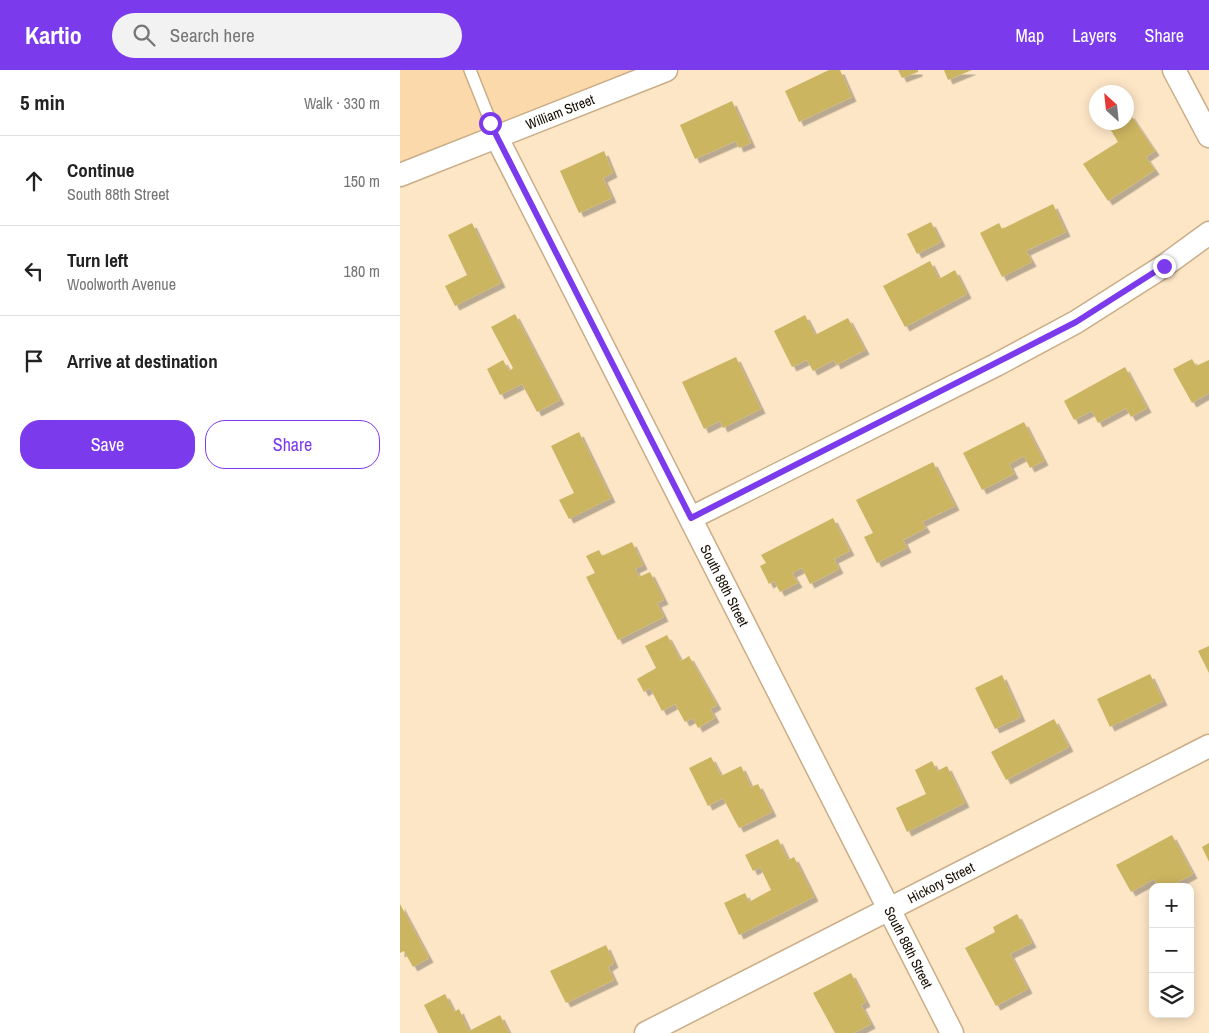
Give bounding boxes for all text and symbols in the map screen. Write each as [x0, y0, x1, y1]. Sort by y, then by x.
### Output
search box [112, 13, 462, 58]
text: Kartio [25, 19, 82, 51]
icon: search [130, 21, 158, 49]
text: Search here [170, 22, 255, 48]
text: Map [1016, 23, 1044, 48]
text: Layers [1072, 23, 1117, 48]
text: Share [1145, 23, 1184, 48]
north arrow [1089, 85, 1134, 130]
text: 5 min [20, 88, 65, 117]
street label: William Street [523, 90, 597, 133]
text: Walk · 330 m [304, 92, 380, 114]
route start [479, 112, 502, 135]
text: Continue [67, 157, 135, 183]
icon: ahead [20, 167, 48, 195]
text: 150 m [344, 170, 380, 192]
text: South 88th Street [67, 183, 169, 205]
text: Turn left [67, 247, 128, 273]
route end [1153, 255, 1176, 278]
icon: left [20, 257, 48, 285]
text: 180 m [344, 260, 380, 282]
text: Woolworth Avenue [67, 273, 176, 295]
icon: arrive [20, 347, 48, 375]
text: Arrive at destination [67, 348, 218, 374]
button: Save [20, 420, 195, 469]
button: Share [205, 420, 380, 469]
street label: South 88th Street [696, 542, 753, 629]
street label: Hickory Street [904, 858, 977, 907]
map controls [1149, 883, 1194, 1018]
button: + [1149, 883, 1194, 928]
street label: South 88th Street [880, 903, 937, 991]
button: − [1149, 928, 1194, 973]
button: layers [1149, 973, 1194, 1018]

